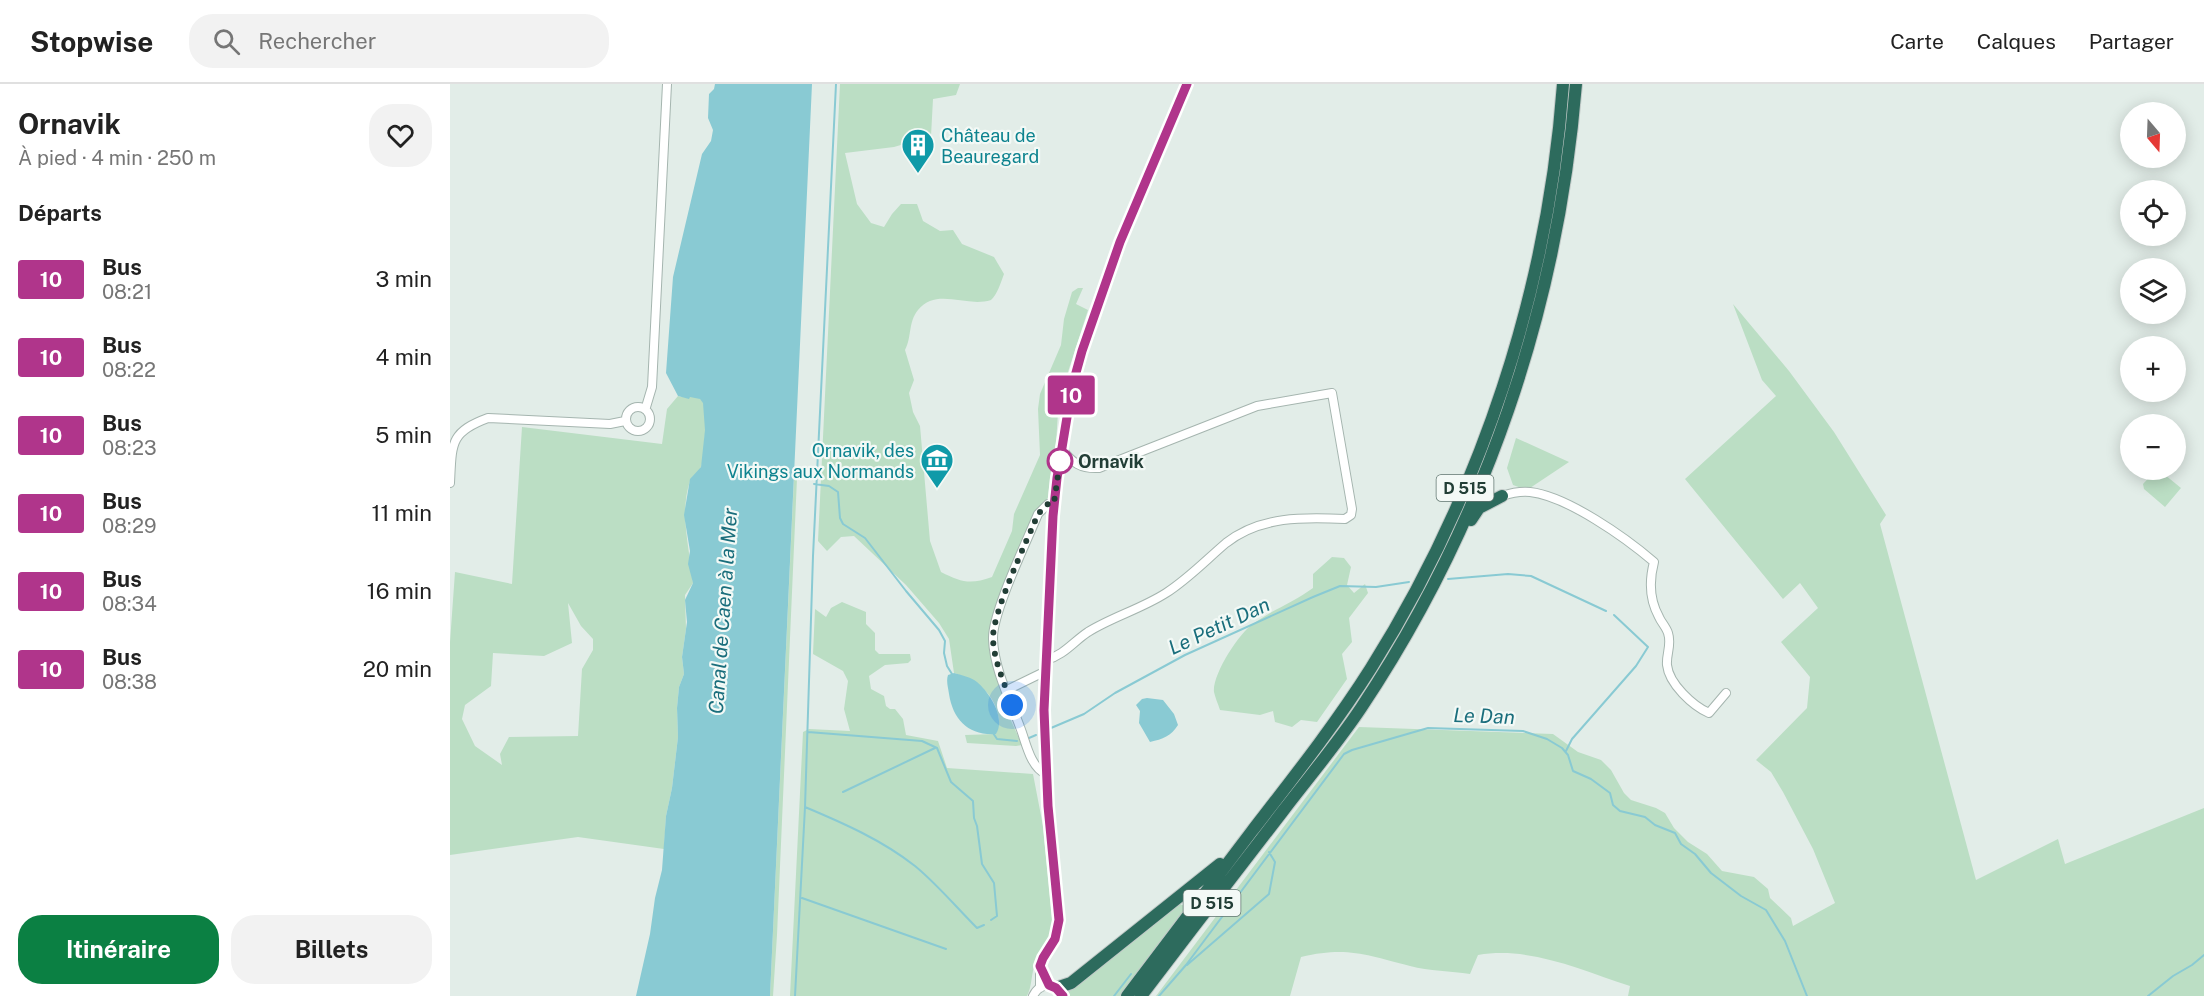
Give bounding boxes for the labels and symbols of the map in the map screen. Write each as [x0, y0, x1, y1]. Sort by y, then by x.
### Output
north arrow [2120, 102, 2186, 168]
place label: Château de Beauregard [941, 125, 1039, 167]
building icon: Château de Beauregard [900, 127, 936, 174]
line badge: 10 [1044, 376, 1098, 414]
place label: Ornavik, des Vikings aux Normands [727, 440, 914, 482]
museum icon: Ornavik, des Vikings aux Normands [919, 442, 955, 489]
marker: Ornavik [1047, 448, 1073, 474]
place label: Ornavik [1078, 451, 1145, 472]
road number: D 515 [1436, 475, 1494, 501]
water label: Canal de Caen à la Mer [704, 507, 742, 715]
water label: Le Petit Dan [1165, 592, 1273, 660]
your location [997, 690, 1027, 720]
water label: Le Dan [1453, 703, 1515, 729]
road number: D 515 [1184, 890, 1240, 916]

